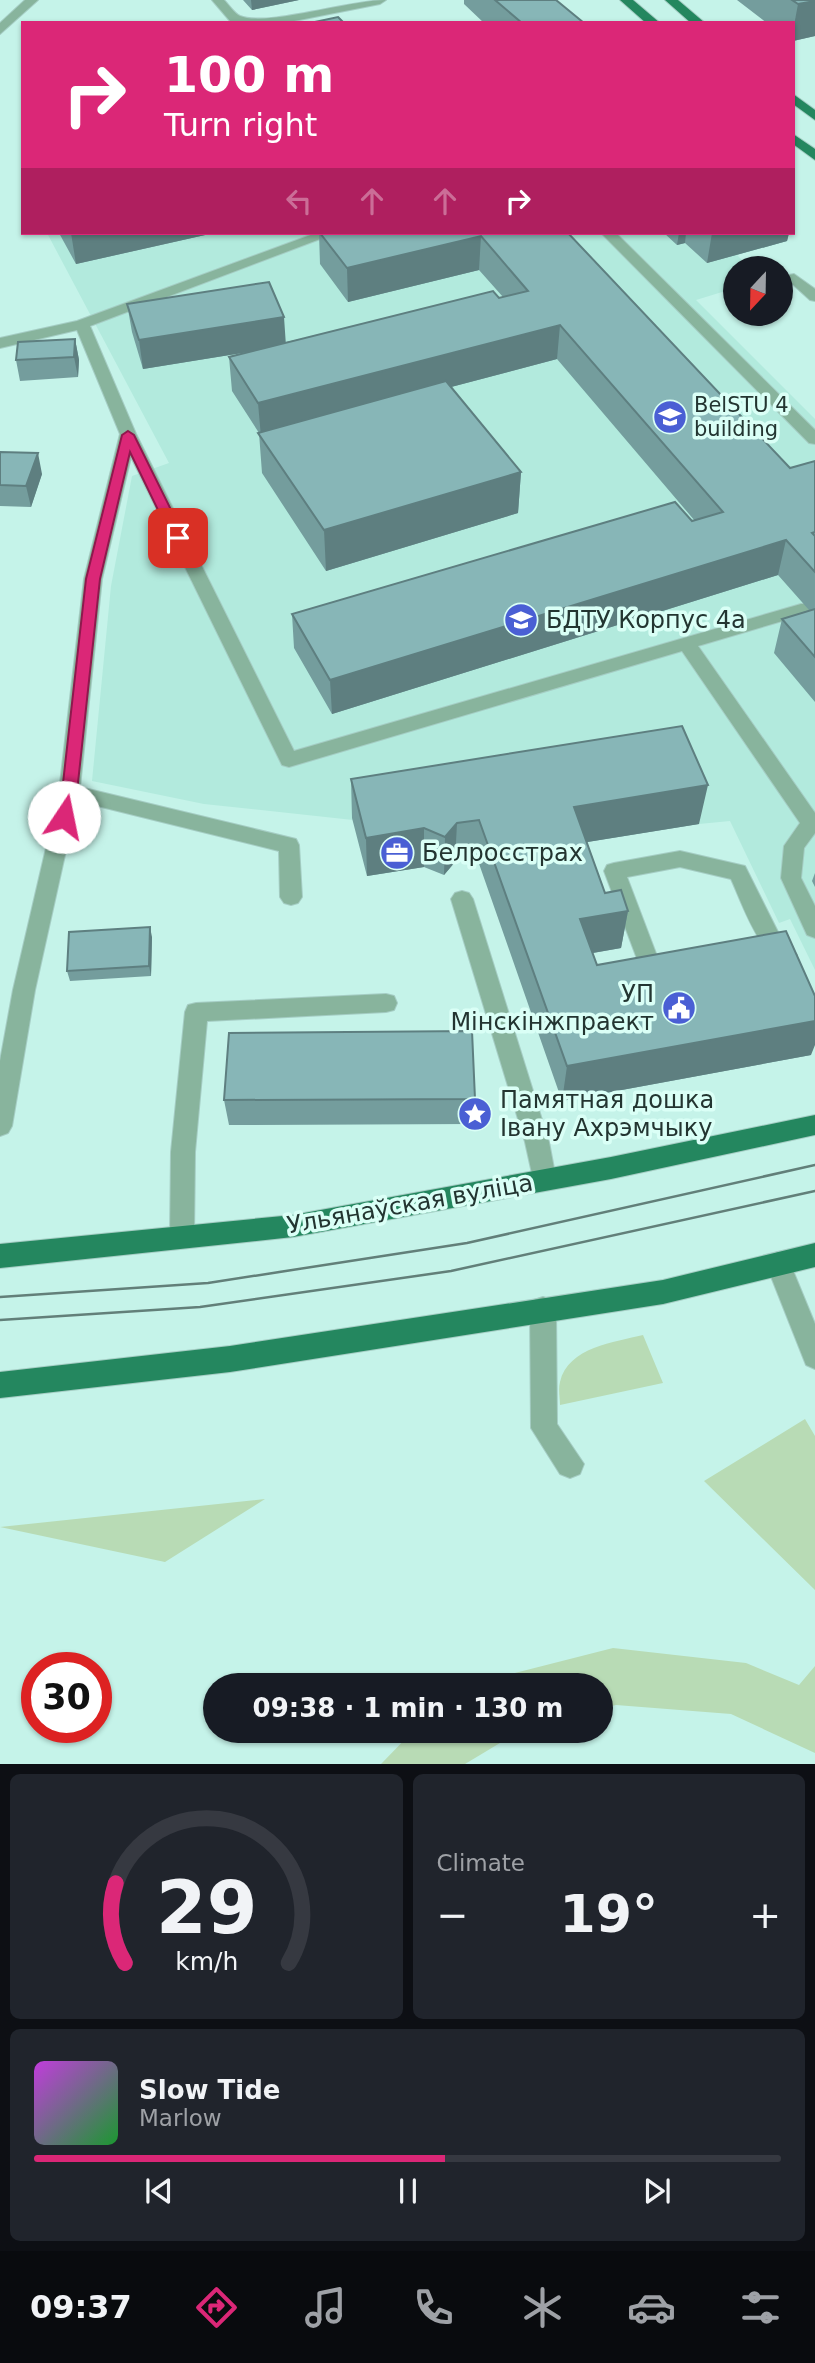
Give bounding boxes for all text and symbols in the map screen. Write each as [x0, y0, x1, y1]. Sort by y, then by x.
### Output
text: 100 m [164, 47, 334, 104]
icon: right [49, 49, 140, 140]
text: Turn right [164, 106, 317, 144]
icon: left [280, 182, 318, 220]
icon: ahead [353, 182, 391, 220]
icon: ahead [426, 182, 464, 220]
icon: right [499, 182, 537, 220]
north arrow [723, 256, 793, 326]
map controls [723, 256, 793, 326]
place label: BelSTU 4 building [694, 393, 789, 441]
school or university icon: BelSTU 4 building [651, 398, 689, 436]
pin [148, 508, 208, 568]
icon: arrive [159, 519, 197, 557]
school or university icon: БДТУ Корпус 4а [502, 601, 540, 639]
place label: БДТУ Корпус 4а [546, 606, 746, 634]
position arrow [27, 780, 101, 854]
office icon: Белросстрах [378, 834, 416, 872]
place label: Белросстрах [422, 839, 583, 867]
place label: УП Мінскінжпраект [450, 980, 654, 1036]
public building icon: УП Мінскінжпраект [660, 989, 698, 1027]
place label: Памятная дошка Івану Ахрэмчыку [500, 1086, 714, 1142]
place icon: Памятная дошка Івану Ахрэмчыку [456, 1095, 494, 1133]
street label: Ульянаўская вуліца [285, 1169, 535, 1239]
speed limit sign: 30 [21, 1652, 112, 1743]
text: 09:38 · 1 min · 130 m [253, 1693, 563, 1723]
text: Climate [437, 1850, 525, 1876]
text: 29 [156, 1865, 257, 1950]
text: 19° [560, 1884, 658, 1944]
text: − [437, 1893, 468, 1937]
text: + [749, 1893, 781, 1937]
text: km/h [175, 1946, 238, 1975]
text: Slow Tide [139, 2075, 280, 2105]
text: Marlow [139, 2105, 222, 2131]
icon: previous [140, 2172, 178, 2210]
icon: pause [389, 2172, 427, 2210]
icon: next [638, 2172, 676, 2210]
icon: directions [192, 2283, 241, 2332]
icon: music [301, 2283, 350, 2332]
icon: phone [409, 2283, 458, 2332]
icon: climate [518, 2283, 567, 2332]
icon: car [627, 2283, 676, 2332]
icon: filters [736, 2283, 785, 2332]
text: 09:37 [30, 2288, 132, 2326]

